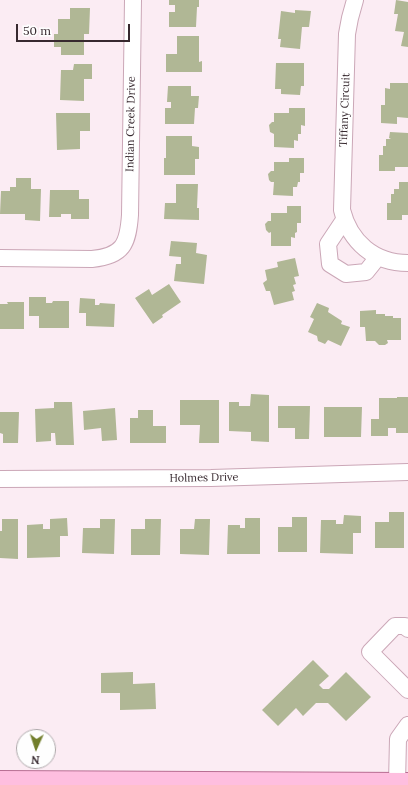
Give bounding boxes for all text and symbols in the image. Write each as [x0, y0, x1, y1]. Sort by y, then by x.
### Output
scale bar [18, 16, 132, 42]
text: 50 m [23, 23, 51, 38]
street label: Tiffany Circuit [337, 73, 353, 147]
street label: Indian Creek Drive [124, 76, 138, 172]
street label: Holmes Drive [169, 471, 239, 485]
north arrow [16, 729, 56, 769]
text: N [31, 753, 40, 767]

